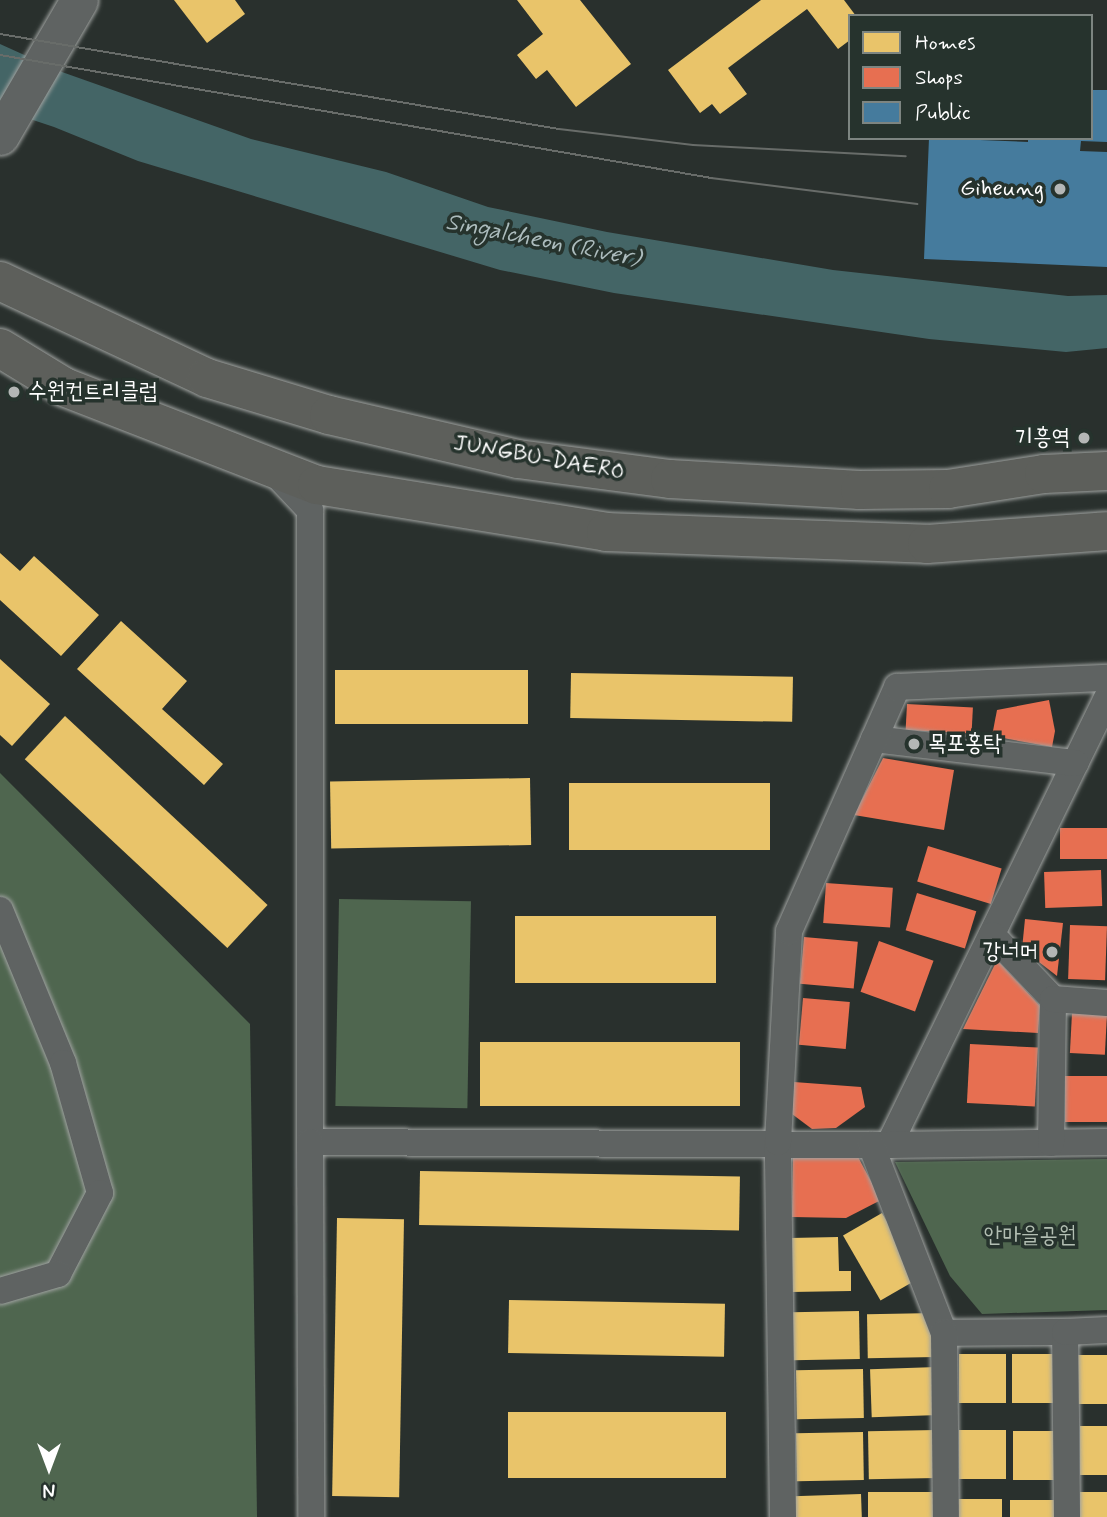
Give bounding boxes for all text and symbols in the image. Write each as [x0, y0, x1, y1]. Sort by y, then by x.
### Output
legend [848, 14, 1093, 140]
text: Homes [915, 29, 975, 57]
text: Shops [915, 64, 963, 92]
text: Public [915, 99, 971, 127]
place label: Giheung [960, 175, 1044, 203]
marker: Giheung [1050, 179, 1070, 199]
water label: Singalcheon (River) [443, 208, 643, 274]
place label: 수원컨트리클럽 [28, 378, 158, 406]
marker: 수원컨트리클럽 [6, 384, 22, 400]
place label: 기흥역 [1014, 424, 1070, 452]
street label: JUNGBU-DAERO [451, 429, 627, 487]
marker: 기흥역 [1076, 430, 1092, 446]
place label: 목포홍탁 [928, 730, 1002, 758]
marker: 목포홍탁 [906, 736, 922, 752]
place label: 강너머 [982, 938, 1038, 966]
marker: 강너머 [1044, 944, 1060, 960]
park label: 안마을공원 [984, 1222, 1076, 1250]
north arrow [14, 1433, 84, 1503]
text: N [43, 1477, 55, 1502]

